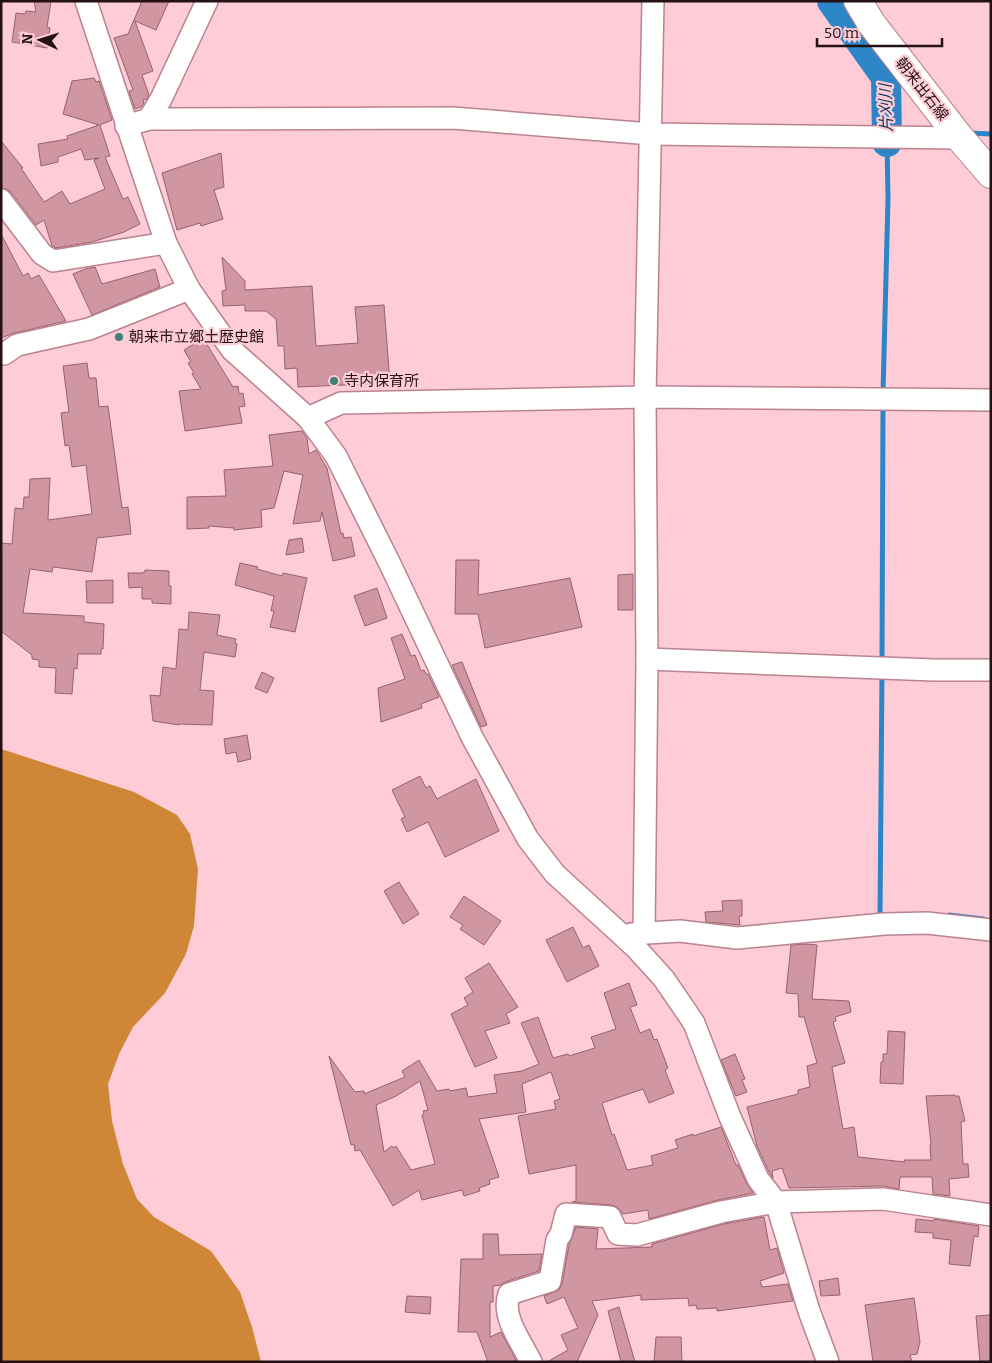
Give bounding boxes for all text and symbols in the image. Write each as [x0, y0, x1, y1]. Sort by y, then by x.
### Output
north arrow [15, 15, 65, 65]
scale bar [817, 15, 942, 47]
text: 50 m [824, 24, 860, 42]
text: N [19, 33, 36, 45]
street label: 朝来出石線 [892, 54, 952, 124]
water label: 片刈川 [876, 82, 896, 132]
place label: 朝来市立郷土歴史館 [129, 328, 264, 346]
marker: 朝来市立郷土歴史館 [113, 331, 125, 343]
place label: 寺内保育所 [344, 372, 419, 390]
marker: 寺内保育所 [328, 375, 340, 387]

